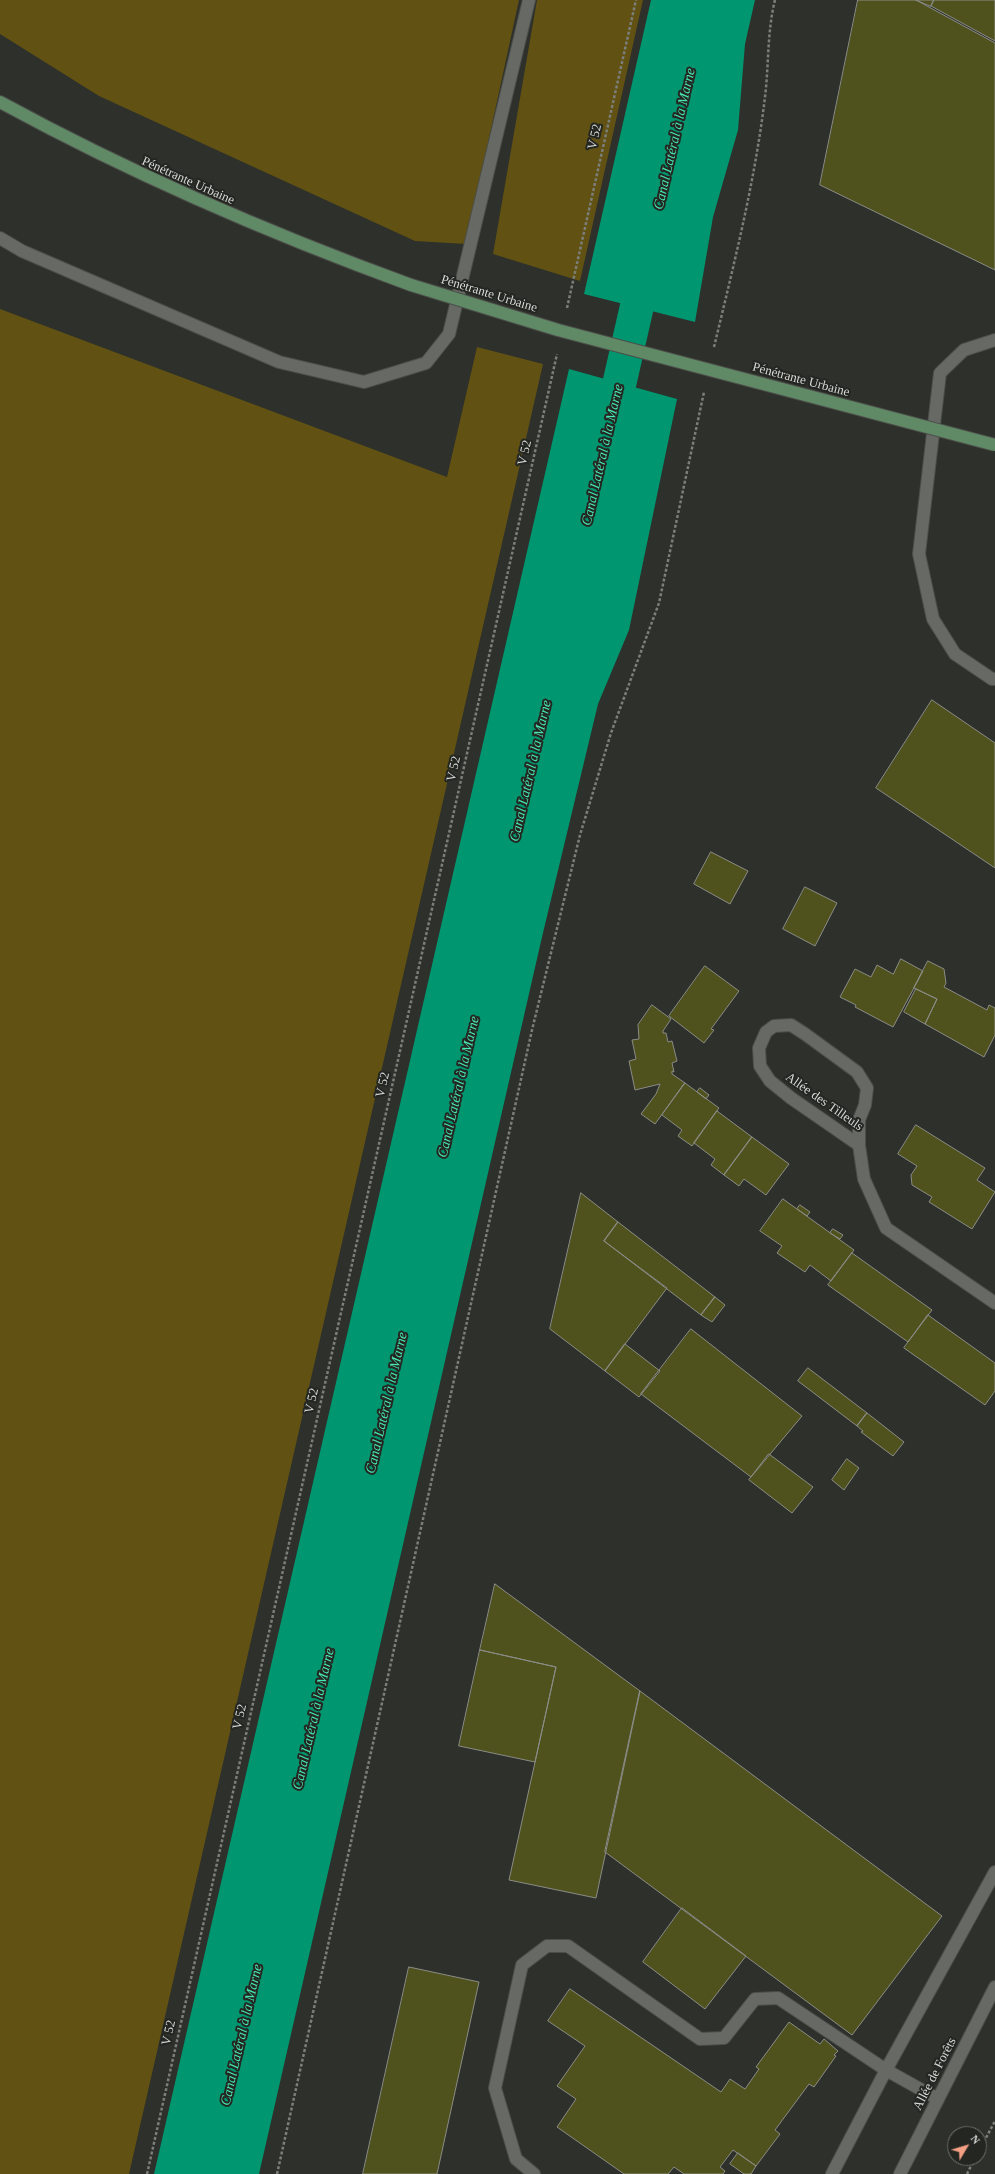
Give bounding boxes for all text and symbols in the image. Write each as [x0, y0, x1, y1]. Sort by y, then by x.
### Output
water label: Canal Latéral à la Marne [651, 67, 699, 211]
street label: V 52 [585, 123, 605, 151]
street label: Pénétrante Urbaine [139, 154, 237, 208]
street label: Pénétrante Urbaine [439, 272, 539, 316]
street label: Pénétrante Urbaine [751, 360, 851, 400]
water label: Canal Latéral à la Marne [579, 383, 627, 527]
street label: V 52 [515, 439, 535, 467]
water label: Canal Latéral à la Marne [507, 699, 555, 843]
street label: V 52 [444, 755, 464, 783]
water label: Canal Latéral à la Marne [435, 1015, 483, 1159]
street label: Allée des Tilleuls [782, 1069, 866, 1135]
street label: V 52 [373, 1071, 393, 1099]
water label: Canal Latéral à la Marne [363, 1331, 411, 1475]
street label: V 52 [302, 1387, 322, 1415]
water label: Canal Latéral à la Marne [290, 1647, 338, 1791]
street label: V 52 [230, 1703, 250, 1731]
water label: Canal Latéral à la Marne [218, 1963, 266, 2107]
street label: V 52 [159, 2019, 179, 2047]
street label: Allée de Forêts [910, 2035, 960, 2113]
north arrow [947, 2126, 987, 2166]
text: N [968, 2132, 983, 2146]

